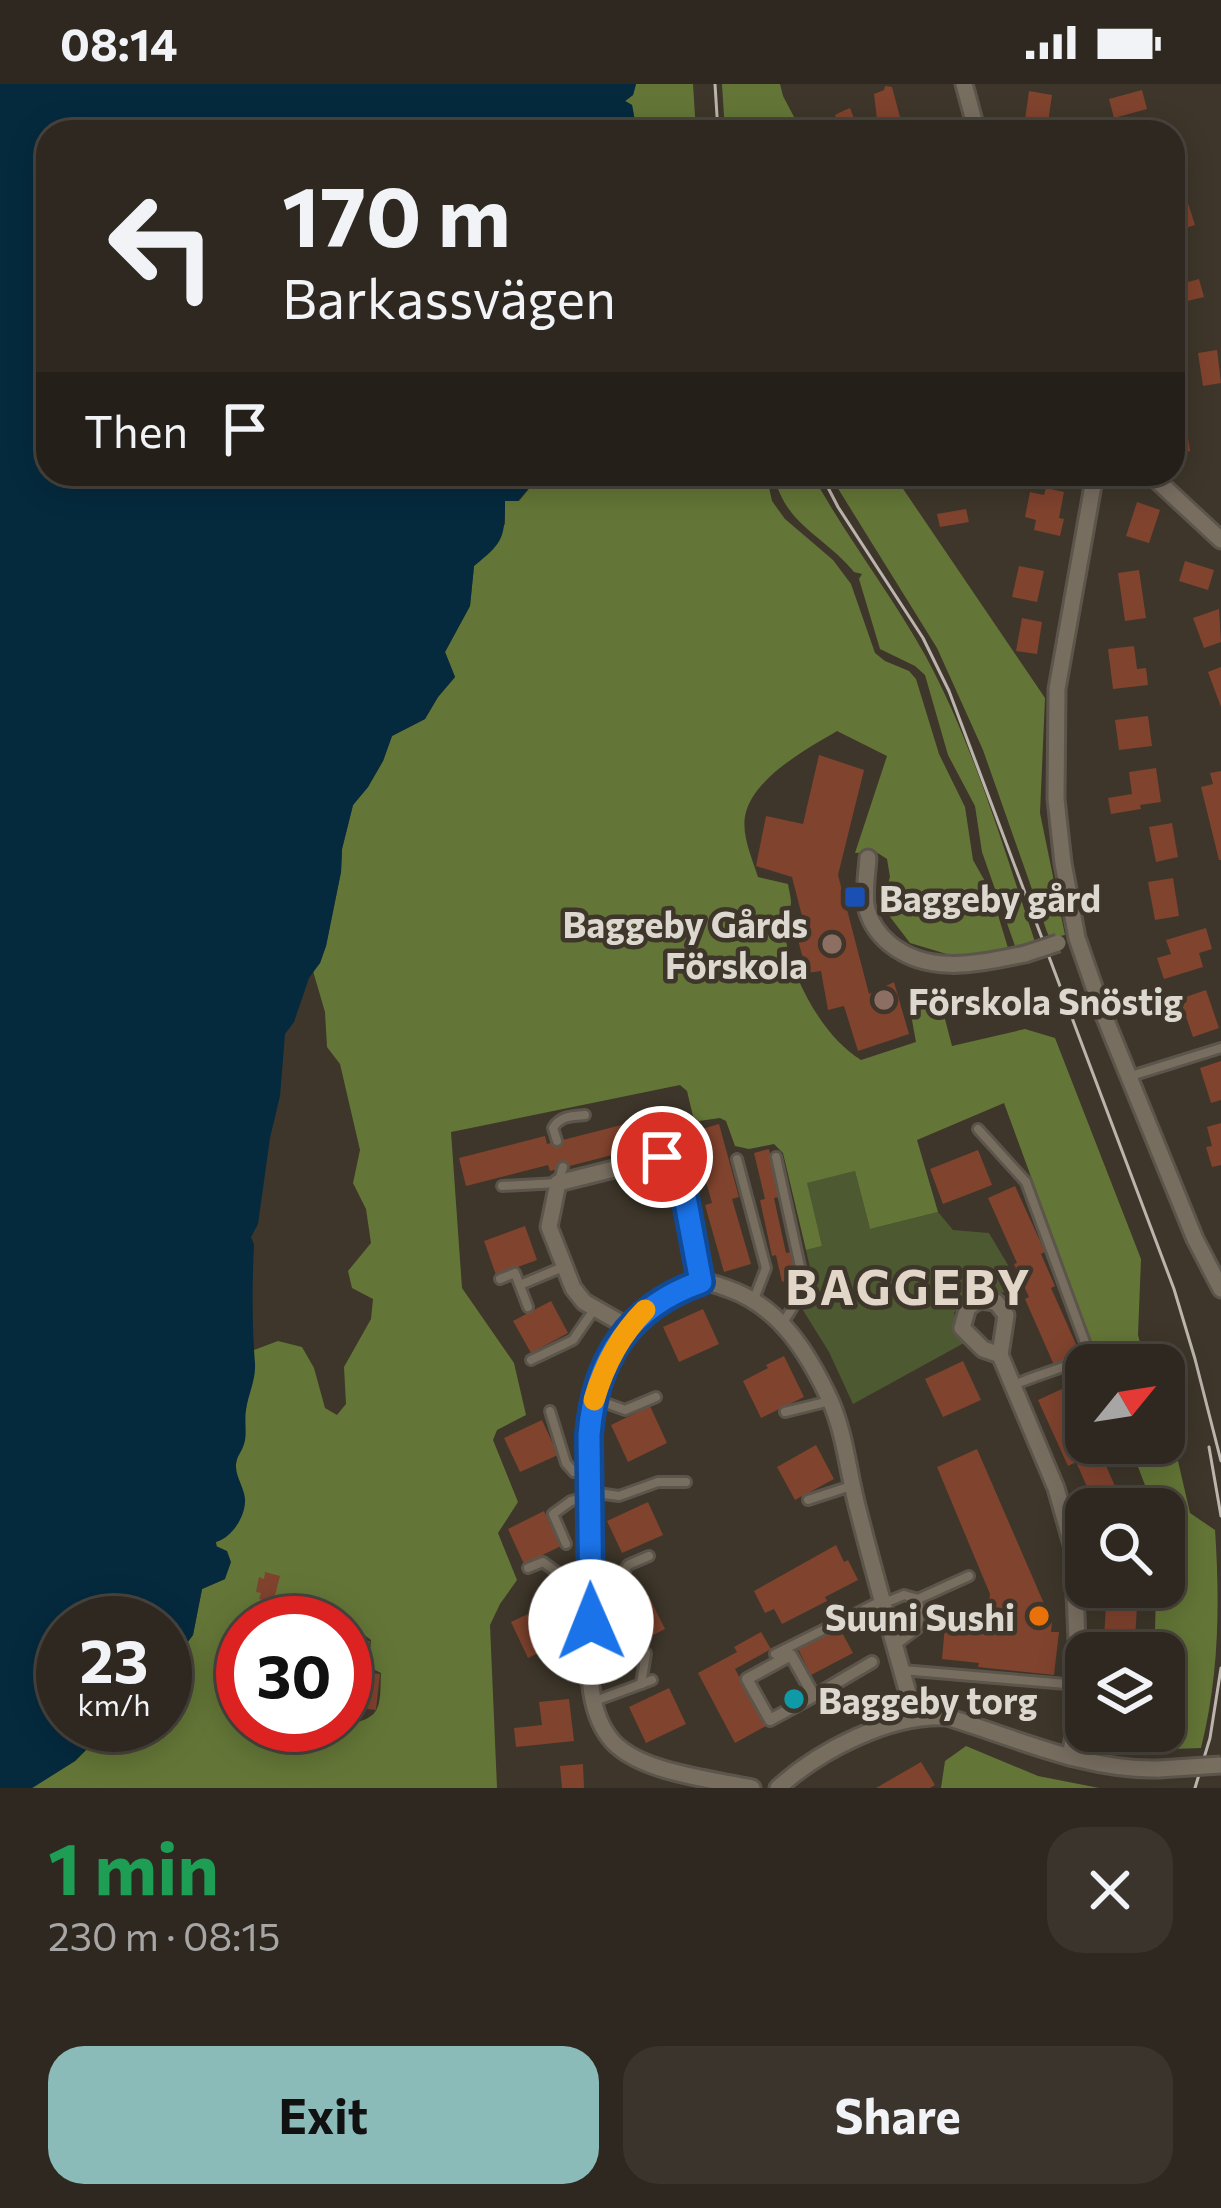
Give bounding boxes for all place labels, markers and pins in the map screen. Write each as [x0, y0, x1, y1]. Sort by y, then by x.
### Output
place label: Baggeby gård [879, 875, 1101, 919]
marker: Baggeby gård [842, 884, 868, 910]
place label: Baggeby Gårds Förskola [562, 901, 808, 986]
marker: Baggeby Gårds Förskola [819, 931, 845, 957]
place label: Förskola Snöstig [908, 978, 1183, 1022]
marker: Förskola Snöstig [871, 987, 897, 1013]
pin [611, 1106, 713, 1208]
place label: Suuni Sushi [825, 1594, 1015, 1638]
marker: Suuni Sushi [1026, 1603, 1052, 1629]
place label: Baggeby torg [818, 1677, 1038, 1721]
marker: Baggeby torg [781, 1686, 807, 1712]

